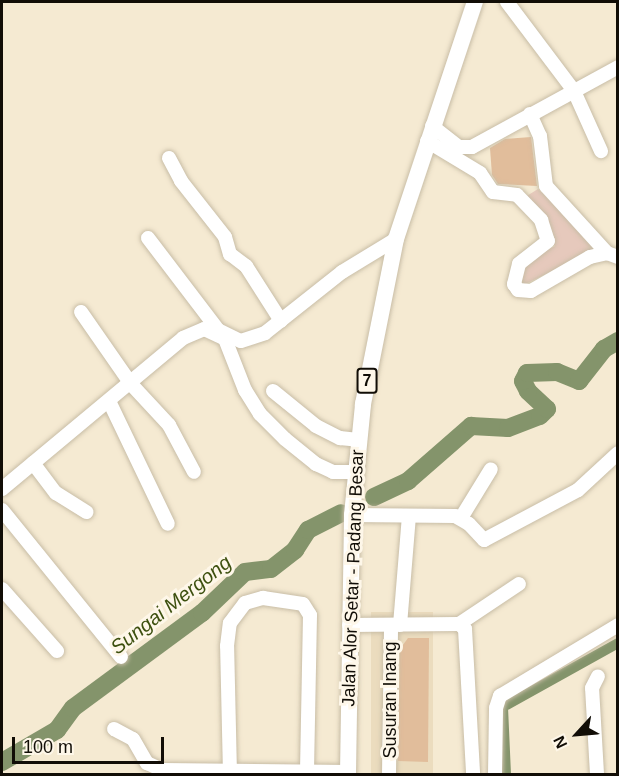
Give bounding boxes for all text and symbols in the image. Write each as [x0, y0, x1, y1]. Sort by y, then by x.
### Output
road number: 7 [356, 368, 378, 394]
street label: Jalan Alor Setar - Padang Besar [338, 449, 368, 707]
water label: Sungai Mergong [106, 550, 236, 660]
street label: Susuran Inang [379, 641, 401, 759]
north arrow [547, 704, 607, 764]
scale bar [15, 725, 166, 763]
text: N [550, 733, 571, 751]
text: 100 m [23, 737, 73, 757]

